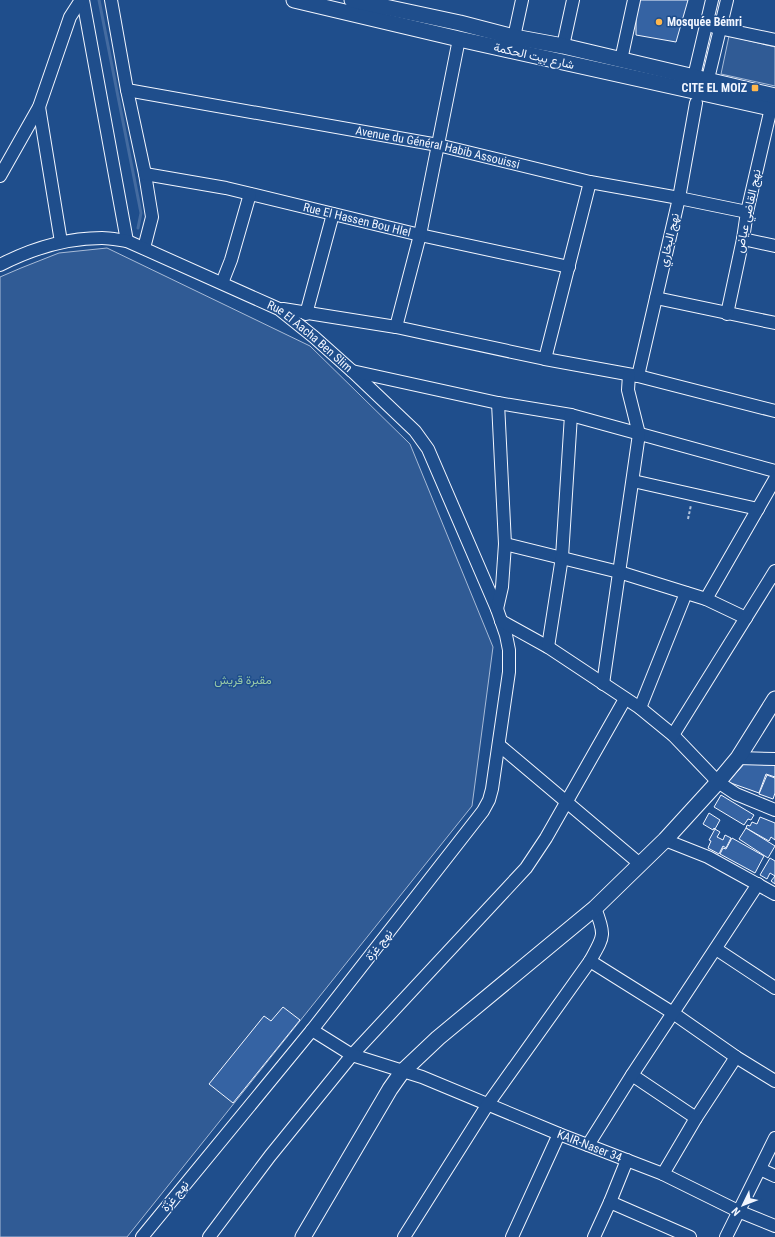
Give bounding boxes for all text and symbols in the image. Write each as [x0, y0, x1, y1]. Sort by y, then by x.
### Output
place label: Mosquée Bémri [667, 15, 742, 29]
marker: Mosquée Bémri [654, 17, 664, 27]
street label: شارع بيت الحكمة [492, 40, 576, 74]
place label: CITE EL MOIZ [682, 81, 747, 95]
marker: CITE EL MOIZ [750, 83, 760, 93]
street label: Avenue du Général Habib Assouissi [354, 124, 521, 172]
street label: نهج القاضي عياض [732, 168, 767, 255]
street label: Rue El Hassen Bou Hlel [302, 200, 412, 240]
street label: نهج البخاري [656, 212, 685, 269]
street label: Rue El Aacha Ben Slim [265, 298, 355, 375]
park label: مقبرة قريش [214, 673, 272, 688]
street label: نهج غزّة [362, 927, 397, 965]
street label: KAIR-Naser 34 [555, 1127, 624, 1165]
street label: نهج غزّة [158, 1178, 193, 1216]
north arrow [723, 1185, 763, 1225]
text: N [729, 1204, 743, 1218]

